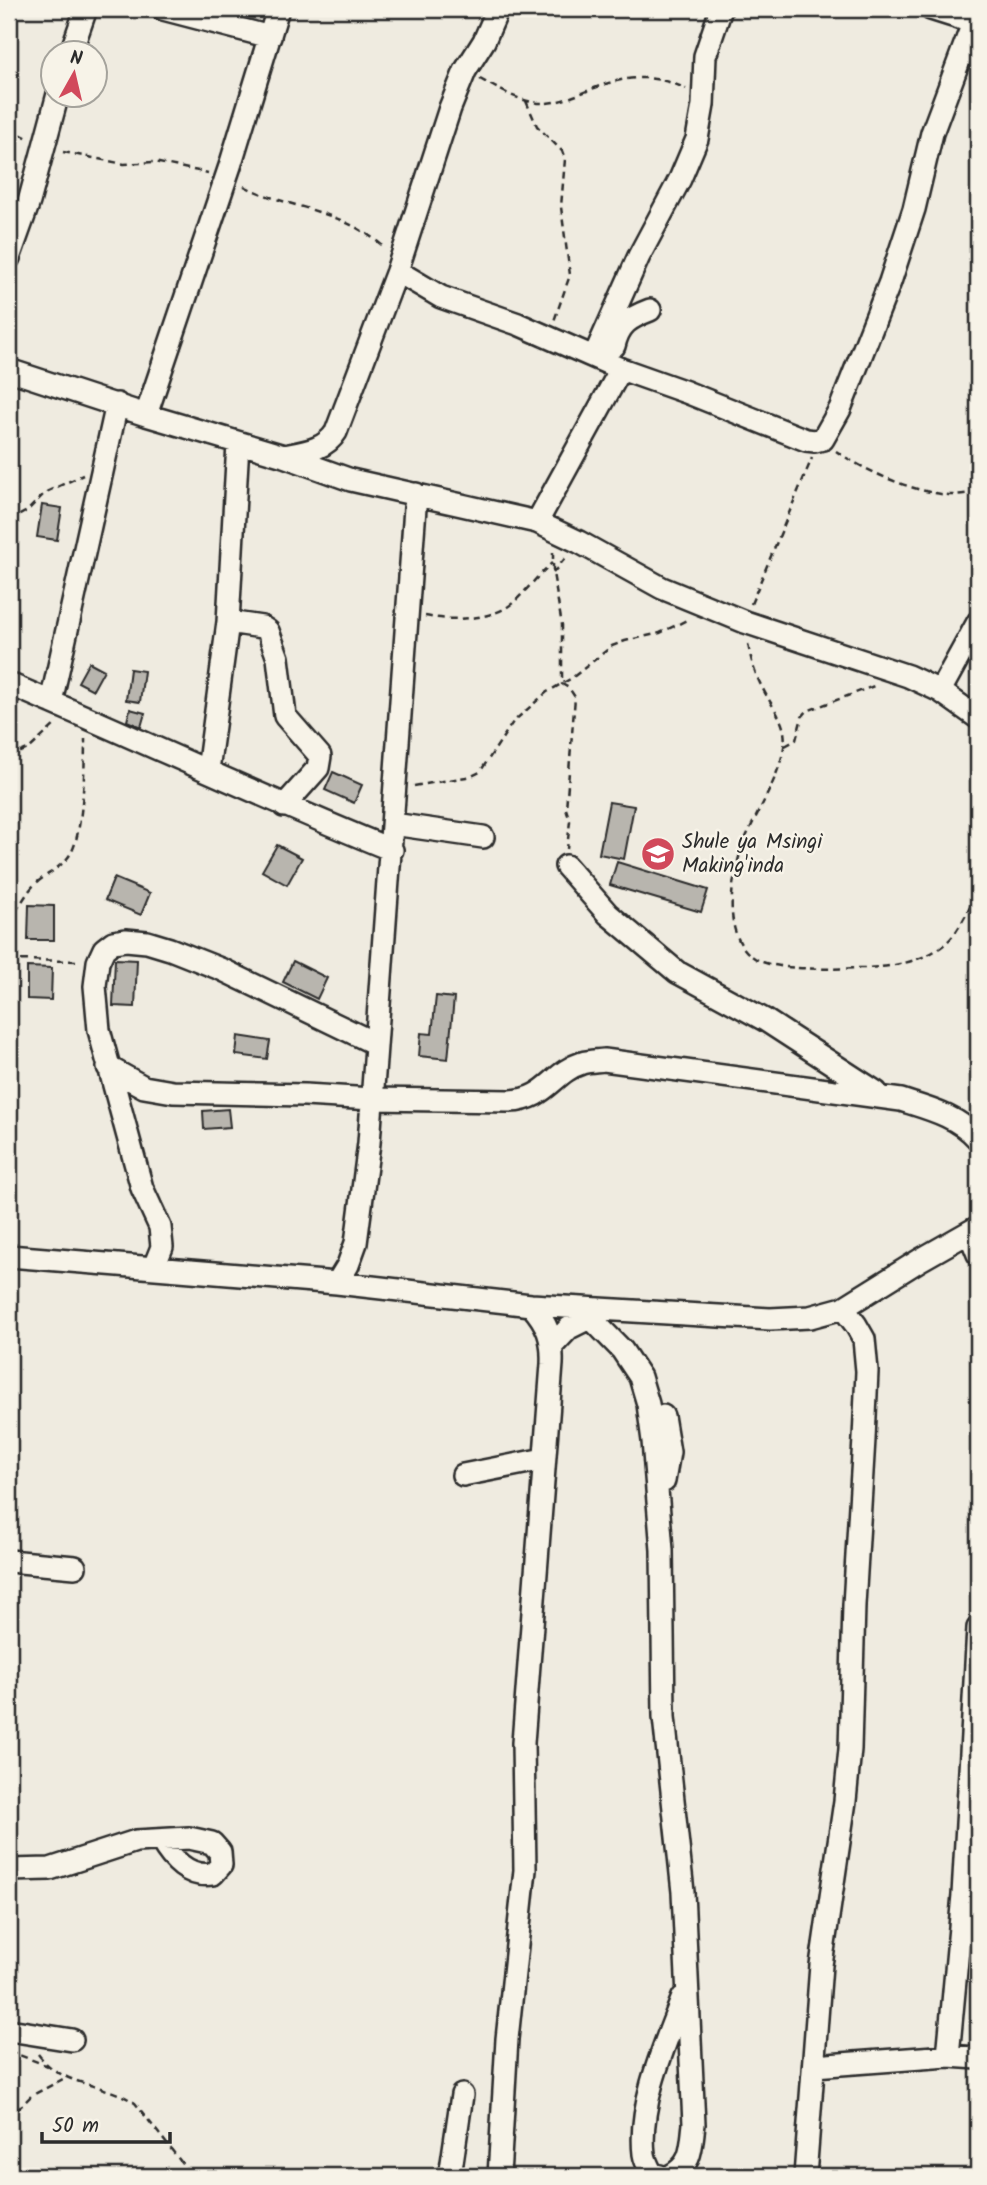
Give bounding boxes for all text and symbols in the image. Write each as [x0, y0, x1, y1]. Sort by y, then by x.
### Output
north arrow [38, 38, 108, 108]
text: N [68, 43, 84, 75]
place label: Shule ya Msingi Making'inda [682, 826, 823, 883]
school or university icon: Shule ya Msingi Making'inda [639, 835, 677, 873]
scale bar [42, 2101, 170, 2145]
text: 50 m [52, 2110, 99, 2143]

